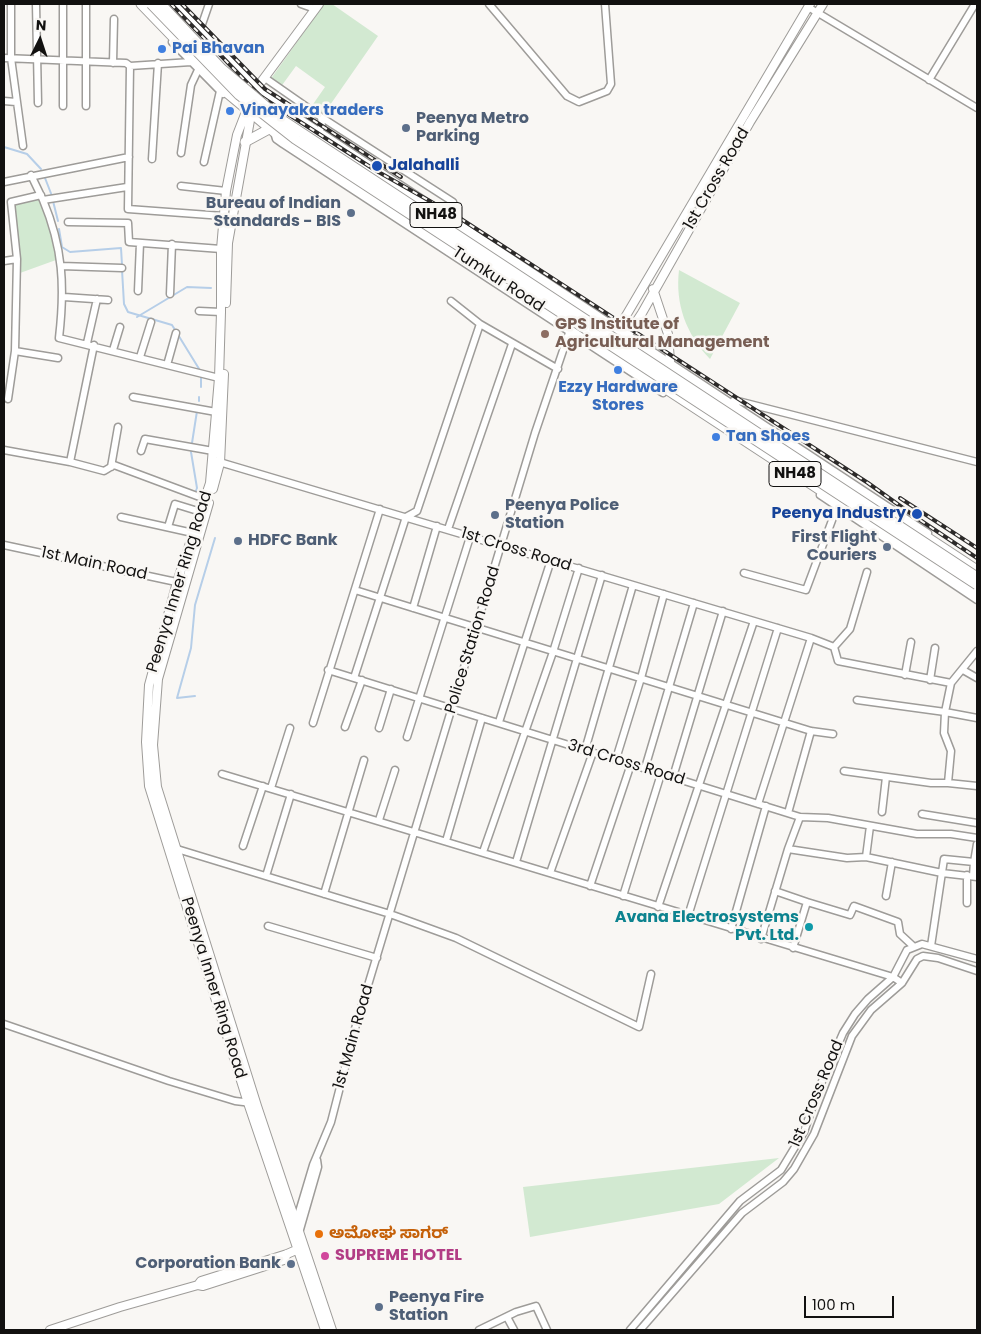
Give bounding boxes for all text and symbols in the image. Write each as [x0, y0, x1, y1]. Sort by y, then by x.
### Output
north arrow [15, 15, 65, 65]
text: N [35, 15, 47, 35]
place label: Pai Bhavan [172, 39, 265, 59]
marker: Pai Bhavan [156, 43, 168, 55]
place label: Vinayaka traders [240, 101, 384, 121]
marker: Vinayaka traders [224, 105, 236, 117]
place label: Peenya Metro Parking [416, 109, 529, 147]
marker: Peenya Metro Parking [400, 122, 412, 134]
street label: 1st Cross Road [680, 125, 754, 233]
place label: Jalahalli [388, 156, 460, 176]
marker: Jalahalli [370, 159, 384, 173]
place label: Bureau of Indian Standards - BIS [206, 194, 341, 232]
road number: NH48 [410, 202, 462, 228]
marker: Bureau of Indian Standards - BIS [345, 207, 357, 219]
street label: Tumkur Road [448, 243, 548, 317]
place label: GPS Institute of Agricultural Management [555, 315, 770, 353]
marker: GPS Institute of Agricultural Management [539, 328, 551, 340]
marker: Ezzy Hardware Stores [612, 364, 624, 376]
place label: Ezzy Hardware Stores [558, 378, 678, 416]
place label: Tan Shoes [726, 427, 810, 447]
marker: Tan Shoes [710, 431, 722, 443]
road number: NH48 [769, 462, 821, 486]
street label: Peenya Inner Ring Road [143, 489, 217, 675]
place label: Peenya Police Station [505, 496, 619, 534]
place label: Peenya Industry [772, 504, 906, 524]
marker: Peenya Industry [910, 507, 924, 521]
marker: Peenya Police Station [489, 509, 501, 521]
street label: 1st Cross Road [458, 524, 574, 576]
place label: First Flight Couriers [792, 528, 877, 566]
place label: HDFC Bank [248, 531, 338, 551]
marker: HDFC Bank [232, 535, 244, 547]
marker: First Flight Couriers [881, 541, 893, 553]
street label: 1st Main Road [39, 543, 149, 585]
street label: Police Station Road [441, 564, 505, 716]
street label: 3rd Cross Road [565, 736, 687, 790]
street label: Peenya Inner Ring Road [176, 895, 250, 1081]
place label: Avana Electrosystems Pvt. Ltd. [615, 908, 799, 946]
marker: Avana Electrosystems Pvt. Ltd. [803, 921, 815, 933]
street label: 1st Main Road [330, 982, 378, 1092]
street label: 1st Cross Road [786, 1037, 848, 1151]
place label: ಅಮೋಘ ಸಾಗರ್ [329, 1224, 448, 1244]
marker: ಅಮೋಘ ಸಾಗರ್ [313, 1228, 325, 1240]
place label: SUPREME HOTEL [335, 1246, 462, 1266]
marker: SUPREME HOTEL [319, 1250, 331, 1262]
place label: Corporation Bank [135, 1254, 281, 1274]
marker: Corporation Bank [285, 1258, 297, 1270]
scale bar [806, 1286, 896, 1318]
place label: Peenya Fire Station [389, 1288, 484, 1326]
text: 100 m [812, 1294, 855, 1315]
marker: Peenya Fire Station [373, 1301, 385, 1313]

